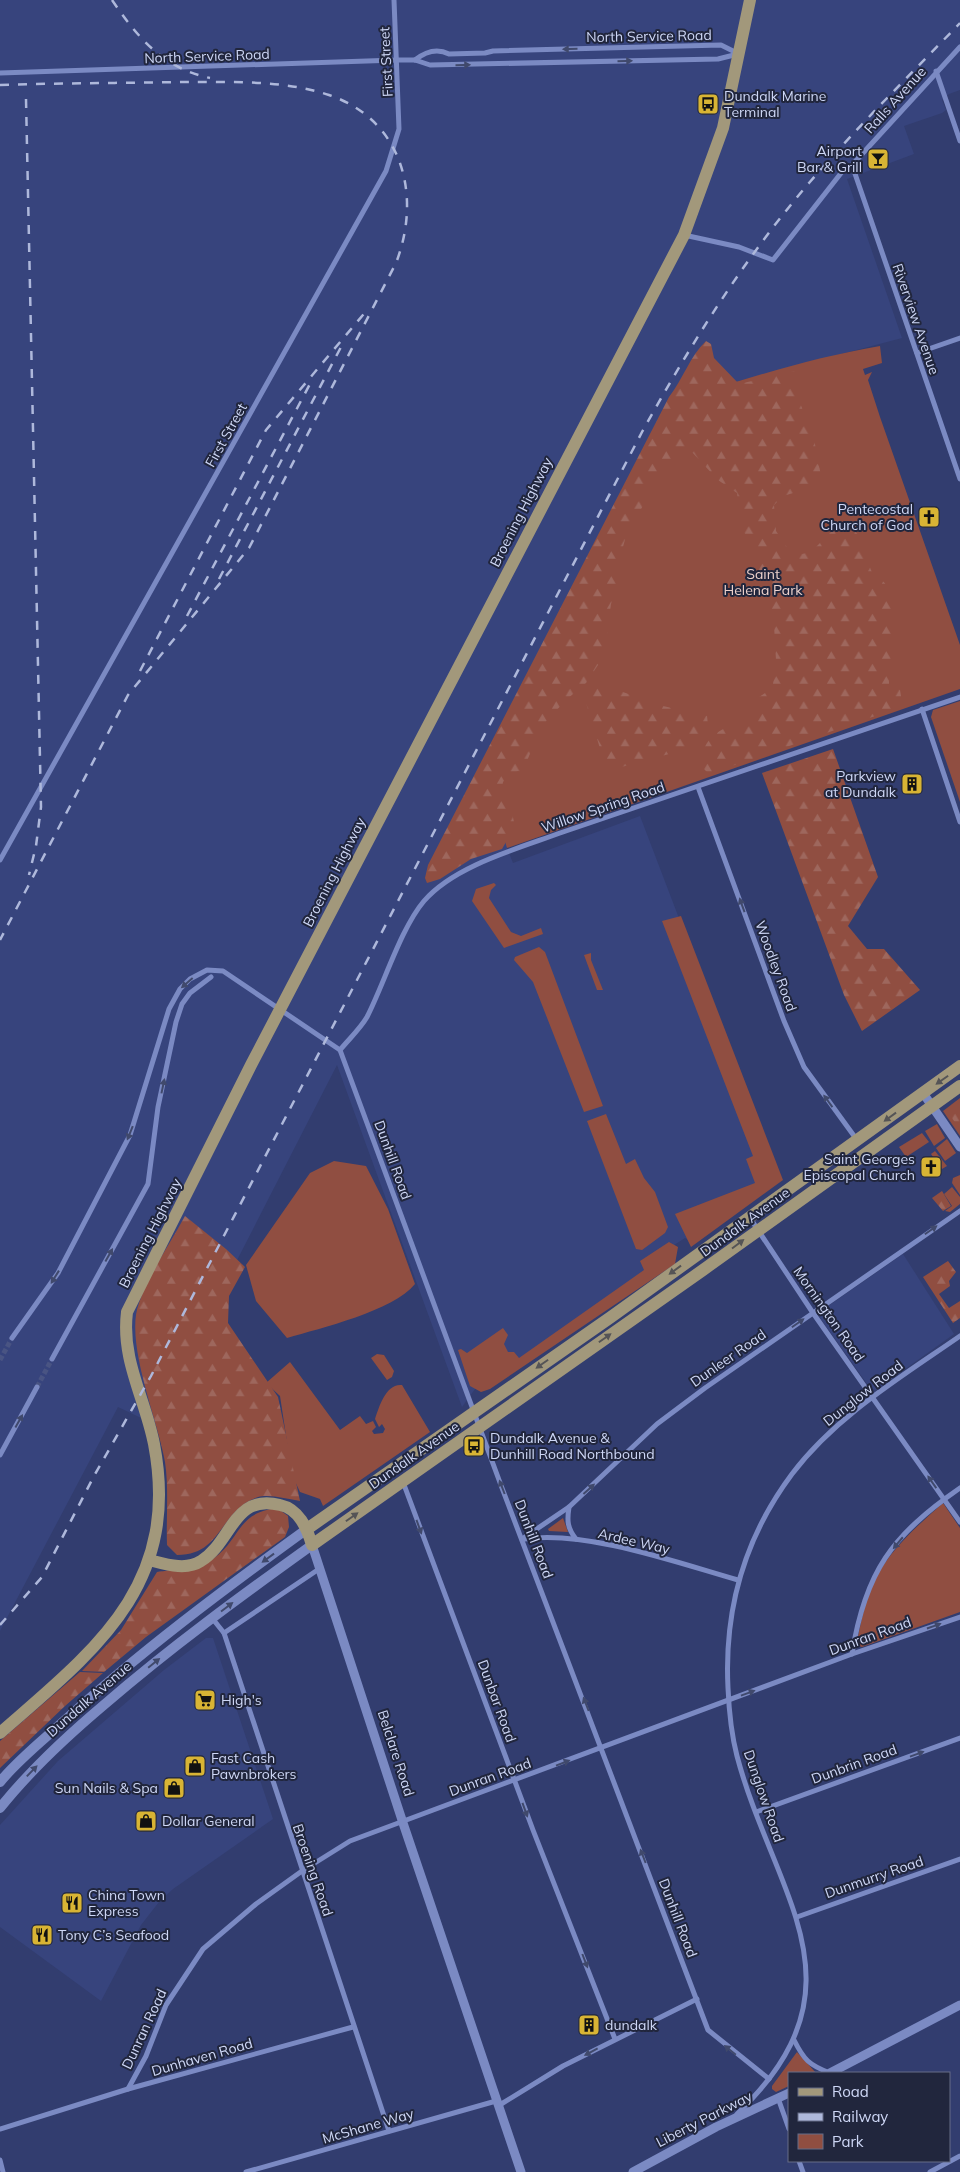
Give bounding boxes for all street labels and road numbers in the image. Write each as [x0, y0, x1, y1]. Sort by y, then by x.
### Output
street label: First Street [375, 26, 397, 98]
street label: North Service Road [586, 26, 712, 46]
street label: North Service Road [144, 45, 270, 67]
street label: Ralls Avenue [860, 63, 930, 137]
street label: Riverview Avenue [889, 261, 943, 377]
street label: First Street [201, 400, 251, 470]
street label: Broening Highway [486, 454, 557, 570]
street label: Willow Spring Road [539, 777, 667, 837]
street label: Broening Highway [299, 814, 370, 930]
street label: Woodley Road [751, 918, 801, 1014]
street label: Dunhill Road [370, 1118, 416, 1202]
street label: Broening Highway [115, 1175, 186, 1291]
street label: Dundalk Avenue [697, 1183, 793, 1261]
street label: Mornington Road [789, 1263, 869, 1365]
street label: Dunleer Road [687, 1325, 769, 1391]
street label: Dunglow Road [819, 1356, 907, 1430]
street label: Dundalk Avenue [365, 1417, 463, 1493]
street label: Dunhill Road [511, 1497, 557, 1581]
street label: Ardee Way [596, 1524, 672, 1558]
street label: Dunran Road [826, 1613, 914, 1659]
street label: Dundalk Avenue [43, 1657, 135, 1741]
street label: Dunbar Road [474, 1657, 520, 1745]
street label: Belclare Road [374, 1708, 418, 1798]
street label: Dunbrin Road [809, 1740, 899, 1788]
street label: Dunglow Road [740, 1747, 788, 1845]
street label: Dunran Road [446, 1754, 534, 1800]
street label: Broening Road [289, 1822, 337, 1918]
street label: Dunmurry Road [822, 1852, 926, 1902]
street label: Dunhill Road [655, 1876, 701, 1960]
street label: Dunran Road [118, 1986, 170, 2072]
street label: Dunhaven Road [149, 2034, 255, 2080]
street label: Liberty Parkway [653, 2087, 756, 2151]
street label: McShane Way [320, 2104, 416, 2148]

